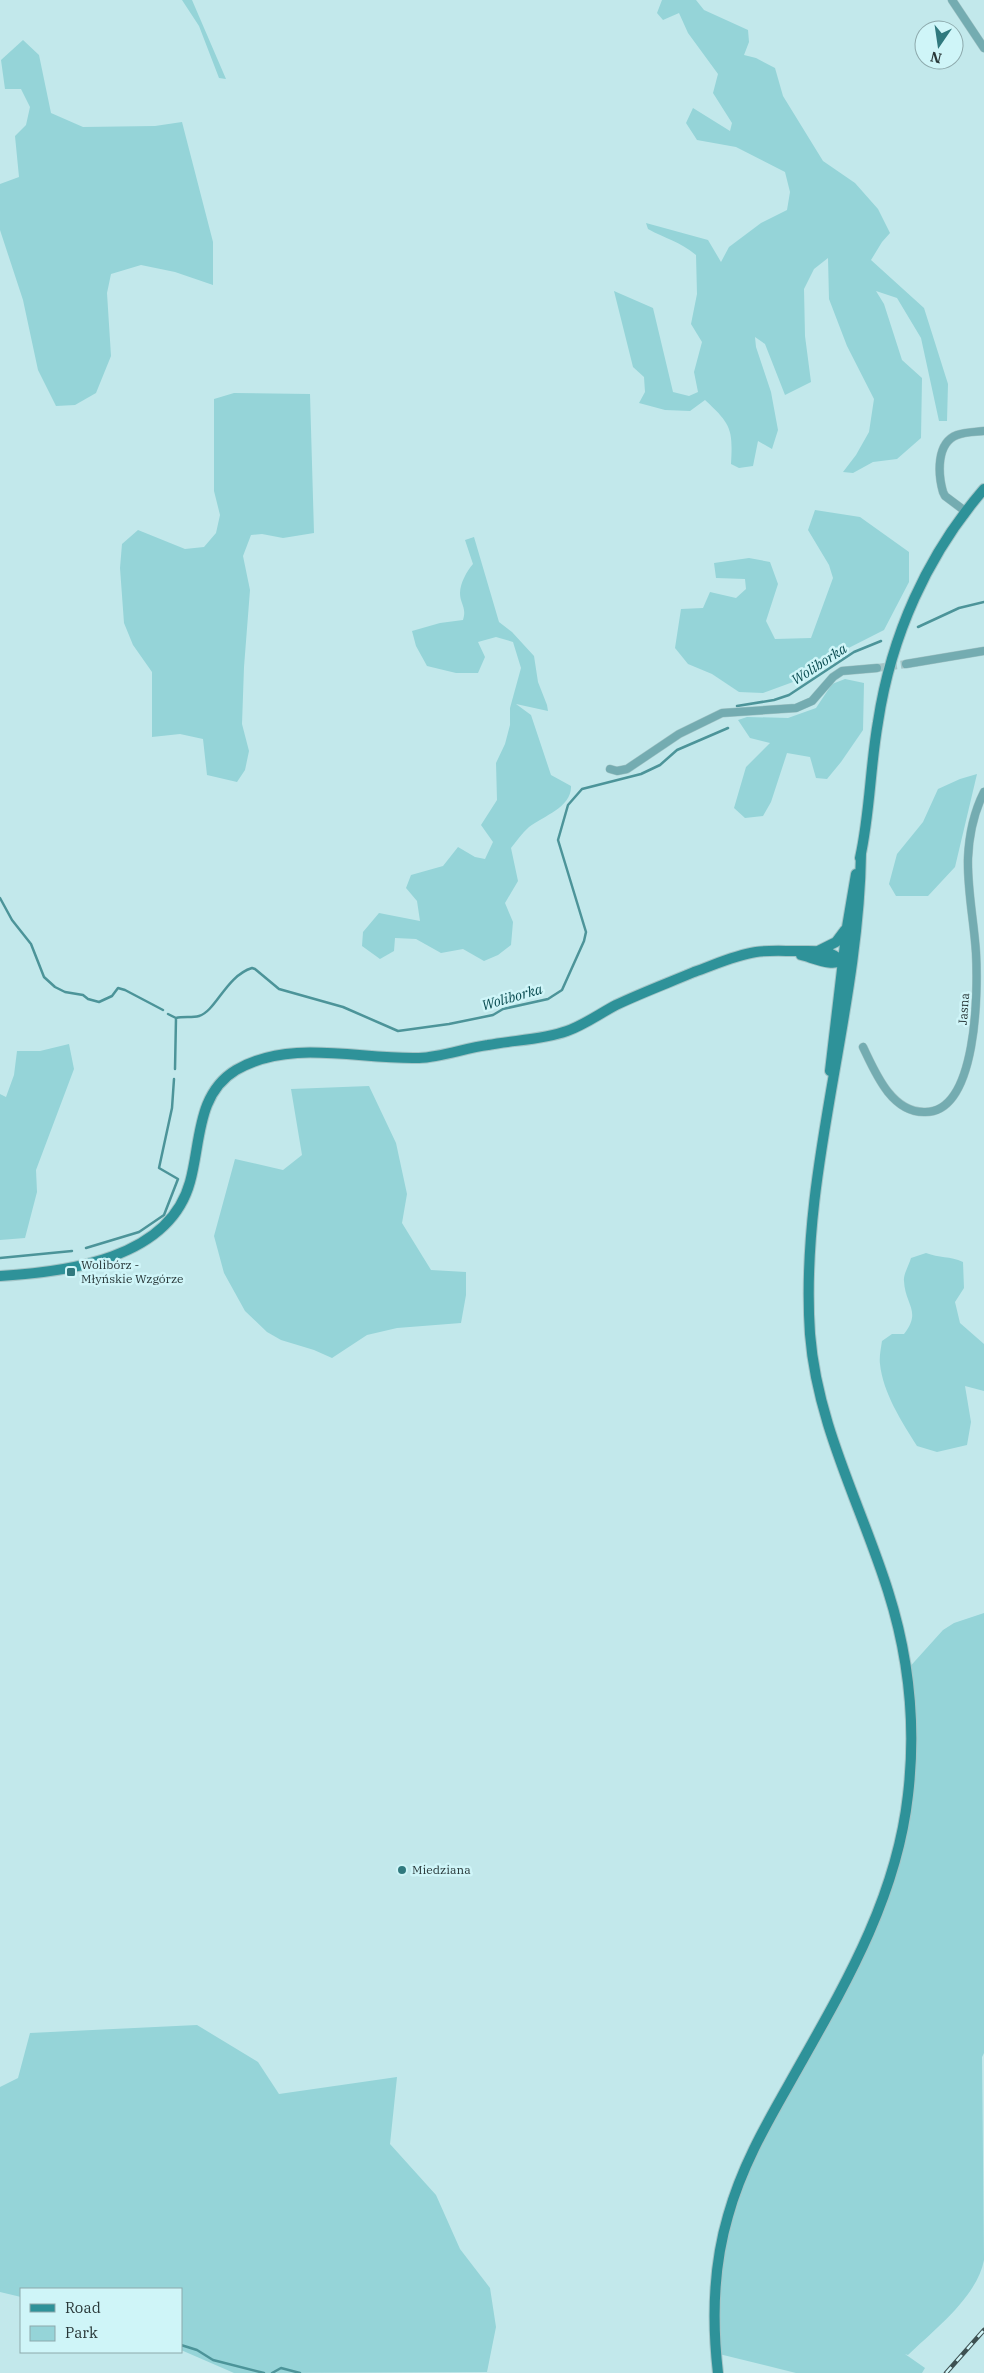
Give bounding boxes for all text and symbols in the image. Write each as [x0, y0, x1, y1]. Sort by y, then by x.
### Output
north arrow [914, 20, 964, 70]
text: N [929, 48, 943, 68]
water label: Woliborka [788, 639, 850, 689]
water label: Woliborka [480, 980, 545, 1014]
street label: Jasna [955, 992, 972, 1025]
place label: Wolibórz - Młyńskie Wzgórze [81, 1257, 183, 1286]
marker: Wolibórz - Młyńskie Wzgórze [65, 1266, 77, 1278]
place label: Miedziana [412, 1862, 471, 1877]
marker: Miedziana [396, 1864, 408, 1876]
legend [20, 2288, 182, 2353]
text: Road [65, 2298, 101, 2317]
text: Park [65, 2323, 98, 2342]

